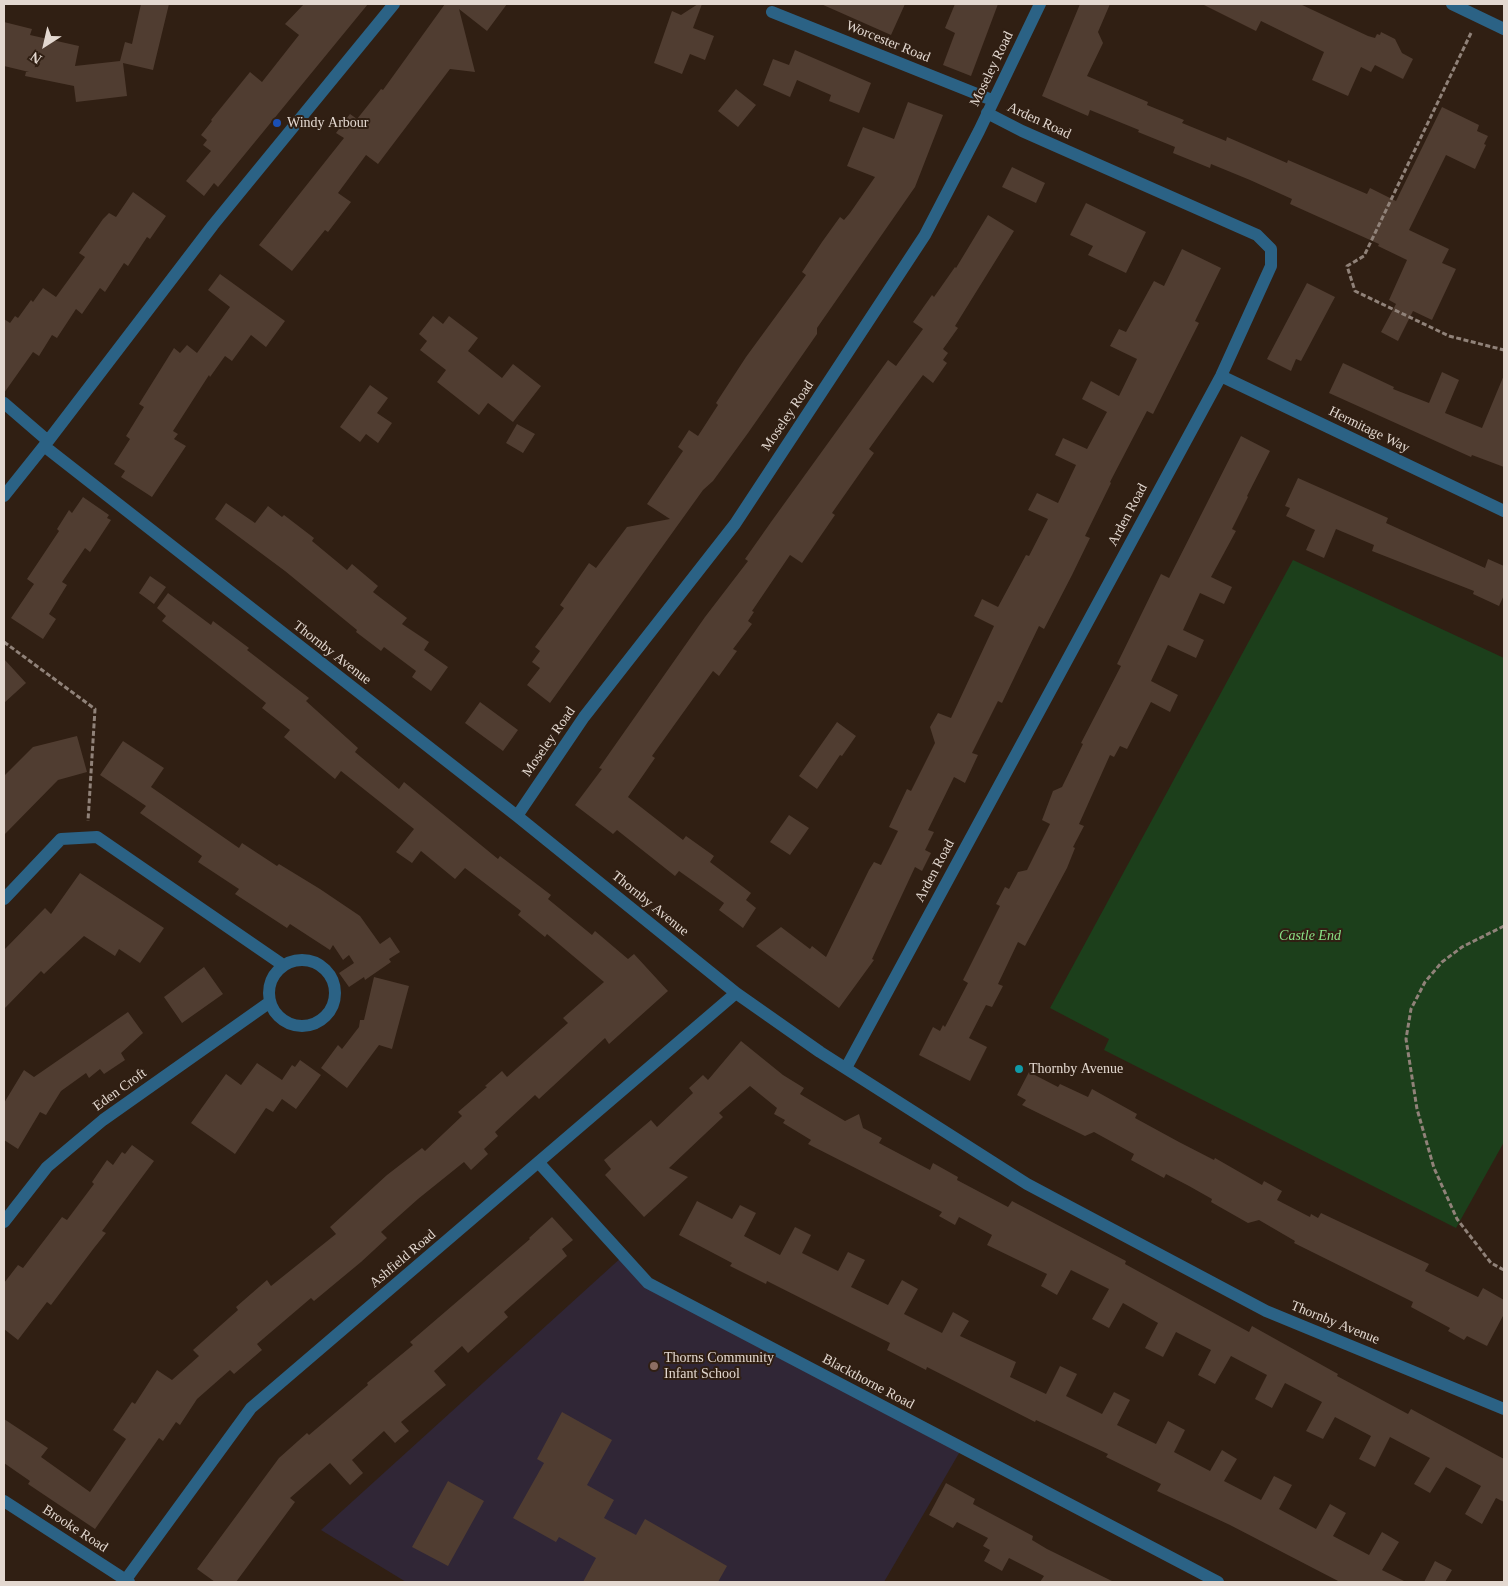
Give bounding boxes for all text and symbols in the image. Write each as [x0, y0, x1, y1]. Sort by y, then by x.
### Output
street label: Worcester Road [843, 17, 933, 67]
north arrow [20, 20, 70, 70]
street label: Moseley Road [967, 29, 1017, 109]
text: N [28, 49, 45, 67]
street label: Arden Road [1005, 99, 1073, 143]
place label: Windy Arbour [287, 115, 368, 131]
marker: Windy Arbour [271, 117, 283, 129]
street label: Moseley Road [758, 378, 818, 454]
street label: Hermitage Way [1326, 403, 1412, 457]
street label: Arden Road [1105, 481, 1151, 549]
street label: Thornby Avenue [290, 617, 374, 689]
street label: Moseley Road [519, 704, 579, 780]
street label: Arden Road [912, 837, 958, 905]
street label: Thornby Avenue [608, 868, 692, 940]
park label: Castle End [1279, 928, 1341, 944]
place label: Thornby Avenue [1029, 1061, 1123, 1077]
marker: Thornby Avenue [1013, 1063, 1025, 1075]
street label: Eden Croft [90, 1065, 150, 1115]
street label: Ashfield Road [366, 1226, 440, 1292]
street label: Thornby Avenue [1288, 1298, 1382, 1348]
place label: Thorns Community Infant School [664, 1350, 774, 1382]
street label: Blackthorne Road [819, 1351, 917, 1413]
marker: Thorns Community Infant School [648, 1360, 660, 1372]
street label: Brooke Road [39, 1502, 111, 1556]

